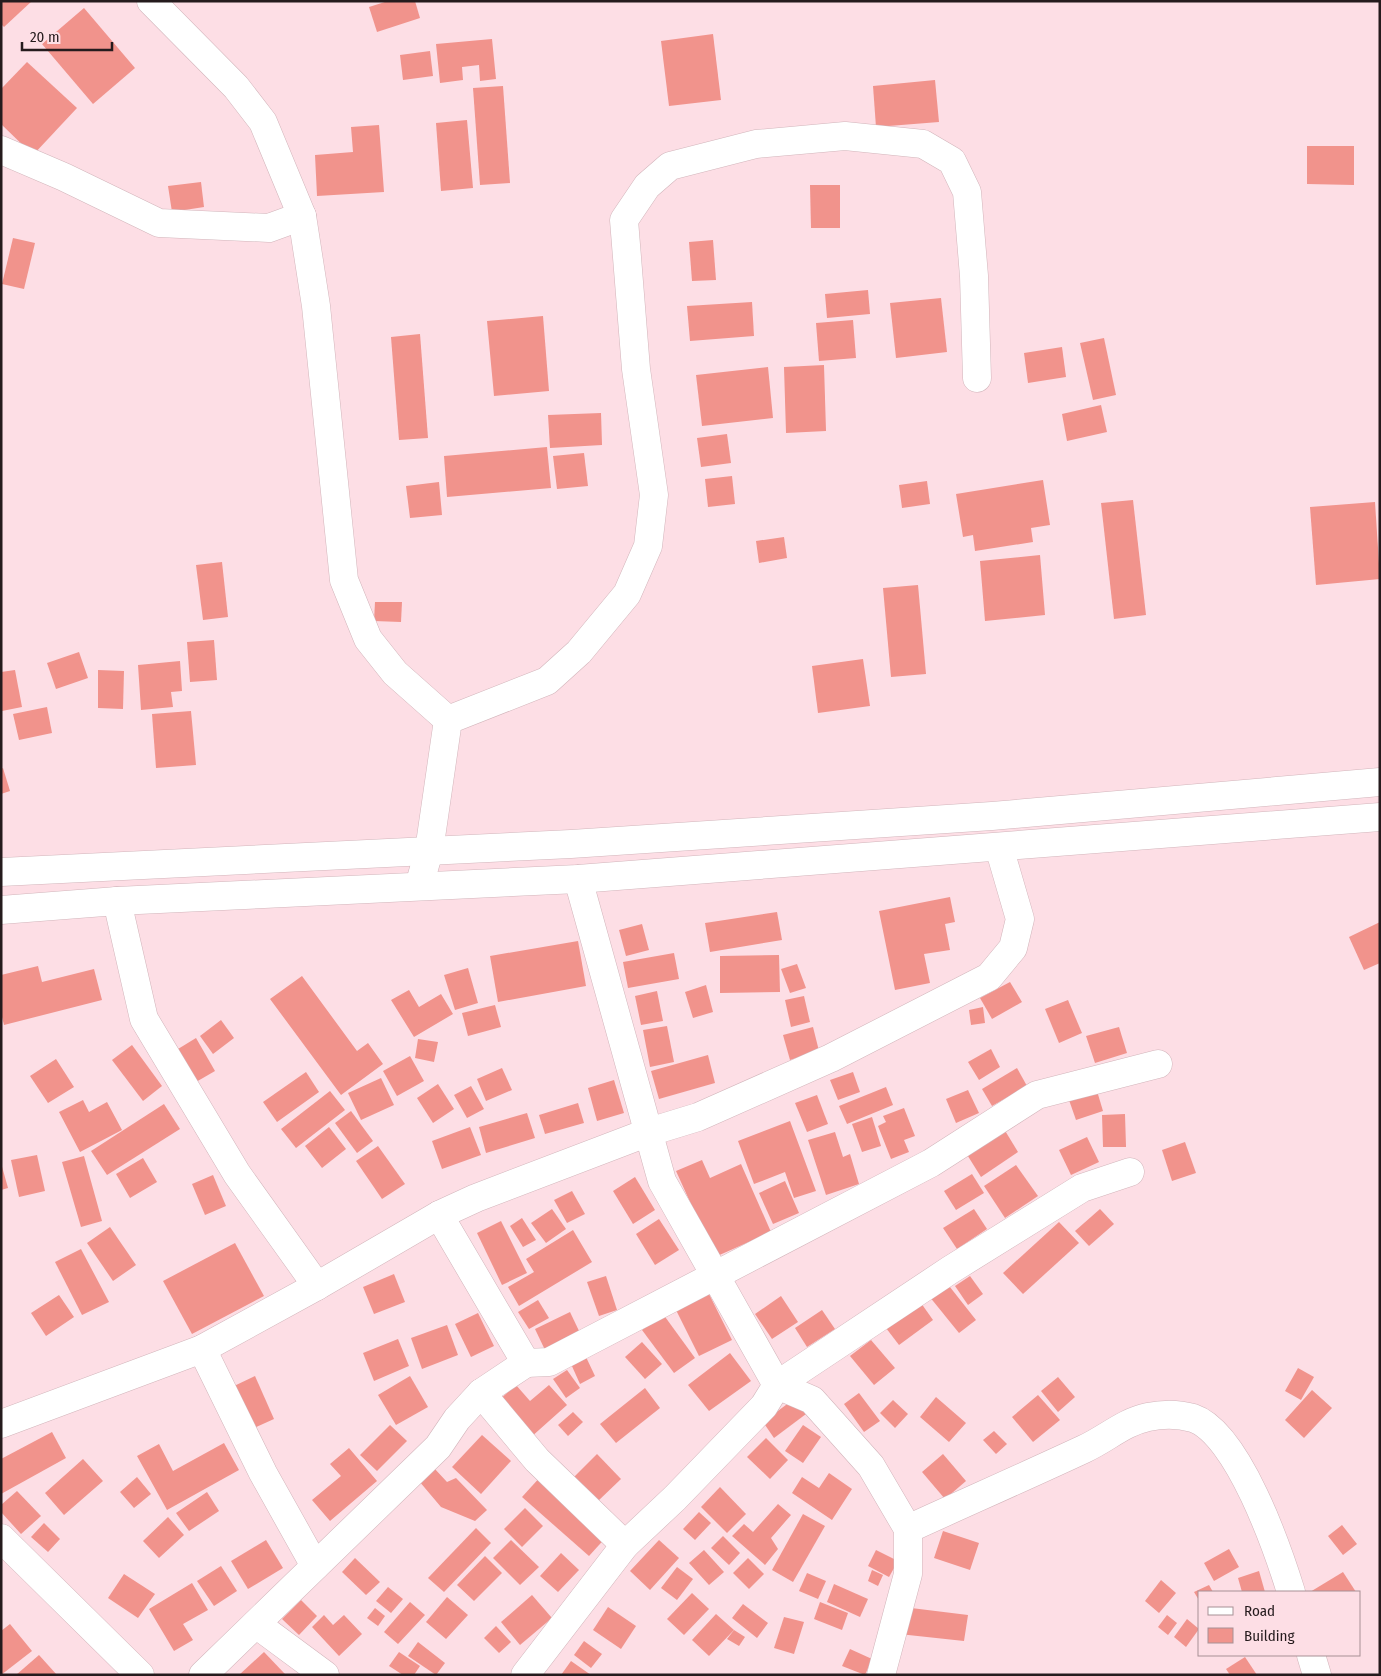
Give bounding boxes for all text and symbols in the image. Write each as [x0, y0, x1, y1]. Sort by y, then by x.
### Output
scale bar [22, 20, 112, 52]
text: 20 m [30, 28, 60, 46]
legend [1198, 1591, 1361, 1656]
text: Road [1244, 1602, 1275, 1620]
text: Building [1244, 1627, 1295, 1645]

